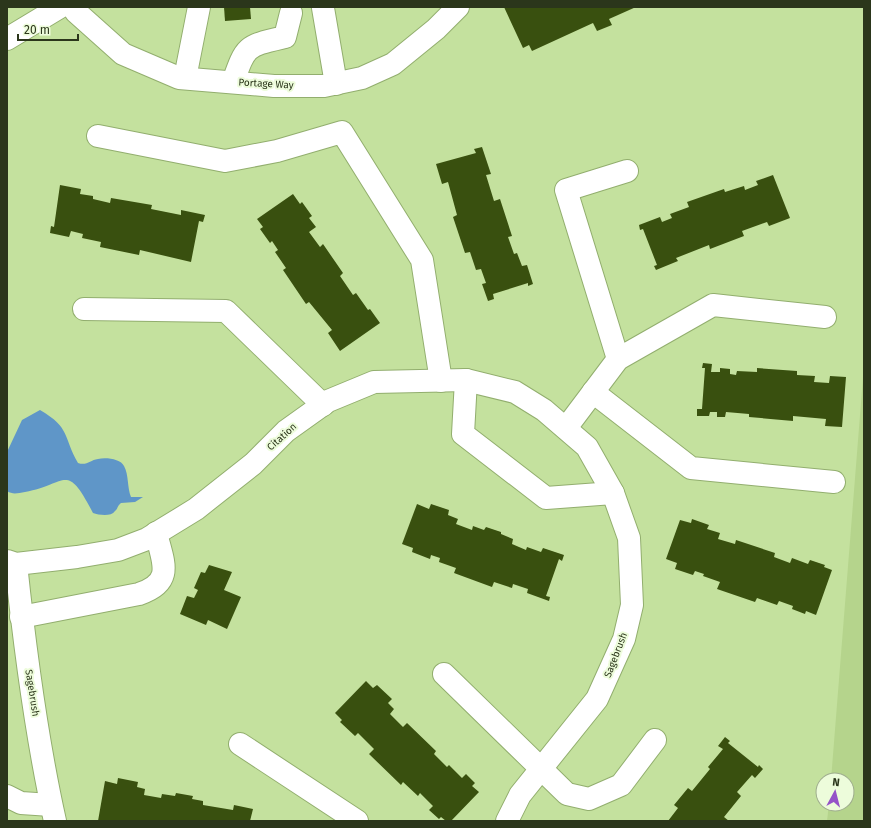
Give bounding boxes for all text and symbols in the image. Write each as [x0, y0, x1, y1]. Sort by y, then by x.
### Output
scale bar [18, 16, 78, 42]
text: 20 m [24, 23, 50, 37]
street label: Portage Way [238, 77, 294, 91]
street label: Citation [265, 421, 299, 453]
street label: Sagebrush [602, 631, 630, 679]
street label: Sagebrush [22, 669, 42, 717]
north arrow [815, 772, 855, 812]
text: N [832, 776, 841, 789]

